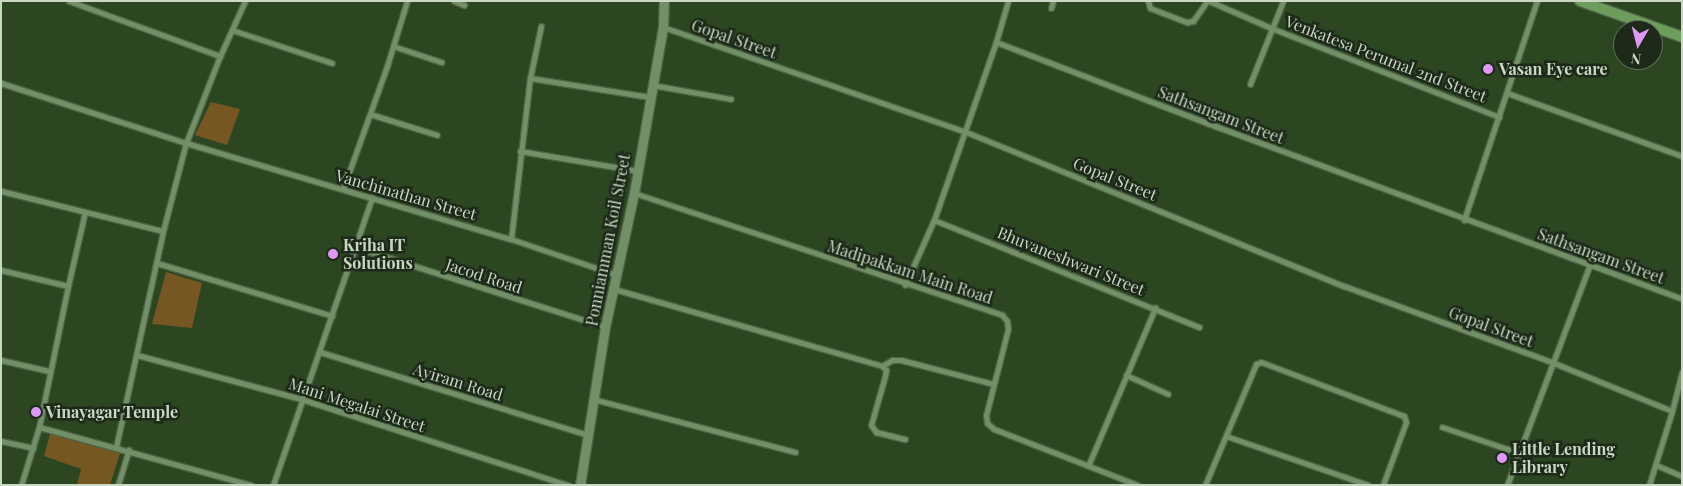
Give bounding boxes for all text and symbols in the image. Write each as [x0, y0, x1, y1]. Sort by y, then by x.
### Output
street label: Venkatesa Perumal 2nd Street [1283, 12, 1489, 106]
street label: Gopal Street [689, 15, 779, 63]
north arrow [1613, 20, 1663, 70]
text: N [1630, 49, 1642, 69]
place label: Vasan Eye care [1499, 59, 1608, 79]
marker: Vasan Eye care [1481, 62, 1495, 76]
street label: Sathsangam Street [1155, 82, 1287, 148]
street label: Ponniamman Koil Street [582, 152, 634, 328]
street label: Gopal Street [1070, 153, 1160, 205]
street label: Vanchinathan Street [333, 166, 479, 224]
street label: Bhuvaneshwari Street [995, 223, 1147, 299]
street label: Sathsangam Street [1535, 224, 1667, 288]
place label: Kriha IT Solutions [343, 235, 413, 273]
street label: Madipakkam Main Road [825, 236, 995, 308]
marker: Kriha IT Solutions [327, 248, 339, 260]
street label: Jacod Road [443, 255, 525, 297]
street label: Gopal Street [1446, 303, 1536, 351]
street label: Ayiram Road [411, 359, 505, 405]
street label: Mani Megalai Street [286, 374, 428, 436]
place label: Vinayagar Temple [46, 402, 179, 422]
marker: Vinayagar Temple [30, 406, 42, 418]
place label: Little Lending Library [1512, 439, 1615, 477]
marker: Little Lending Library [1496, 452, 1508, 464]

